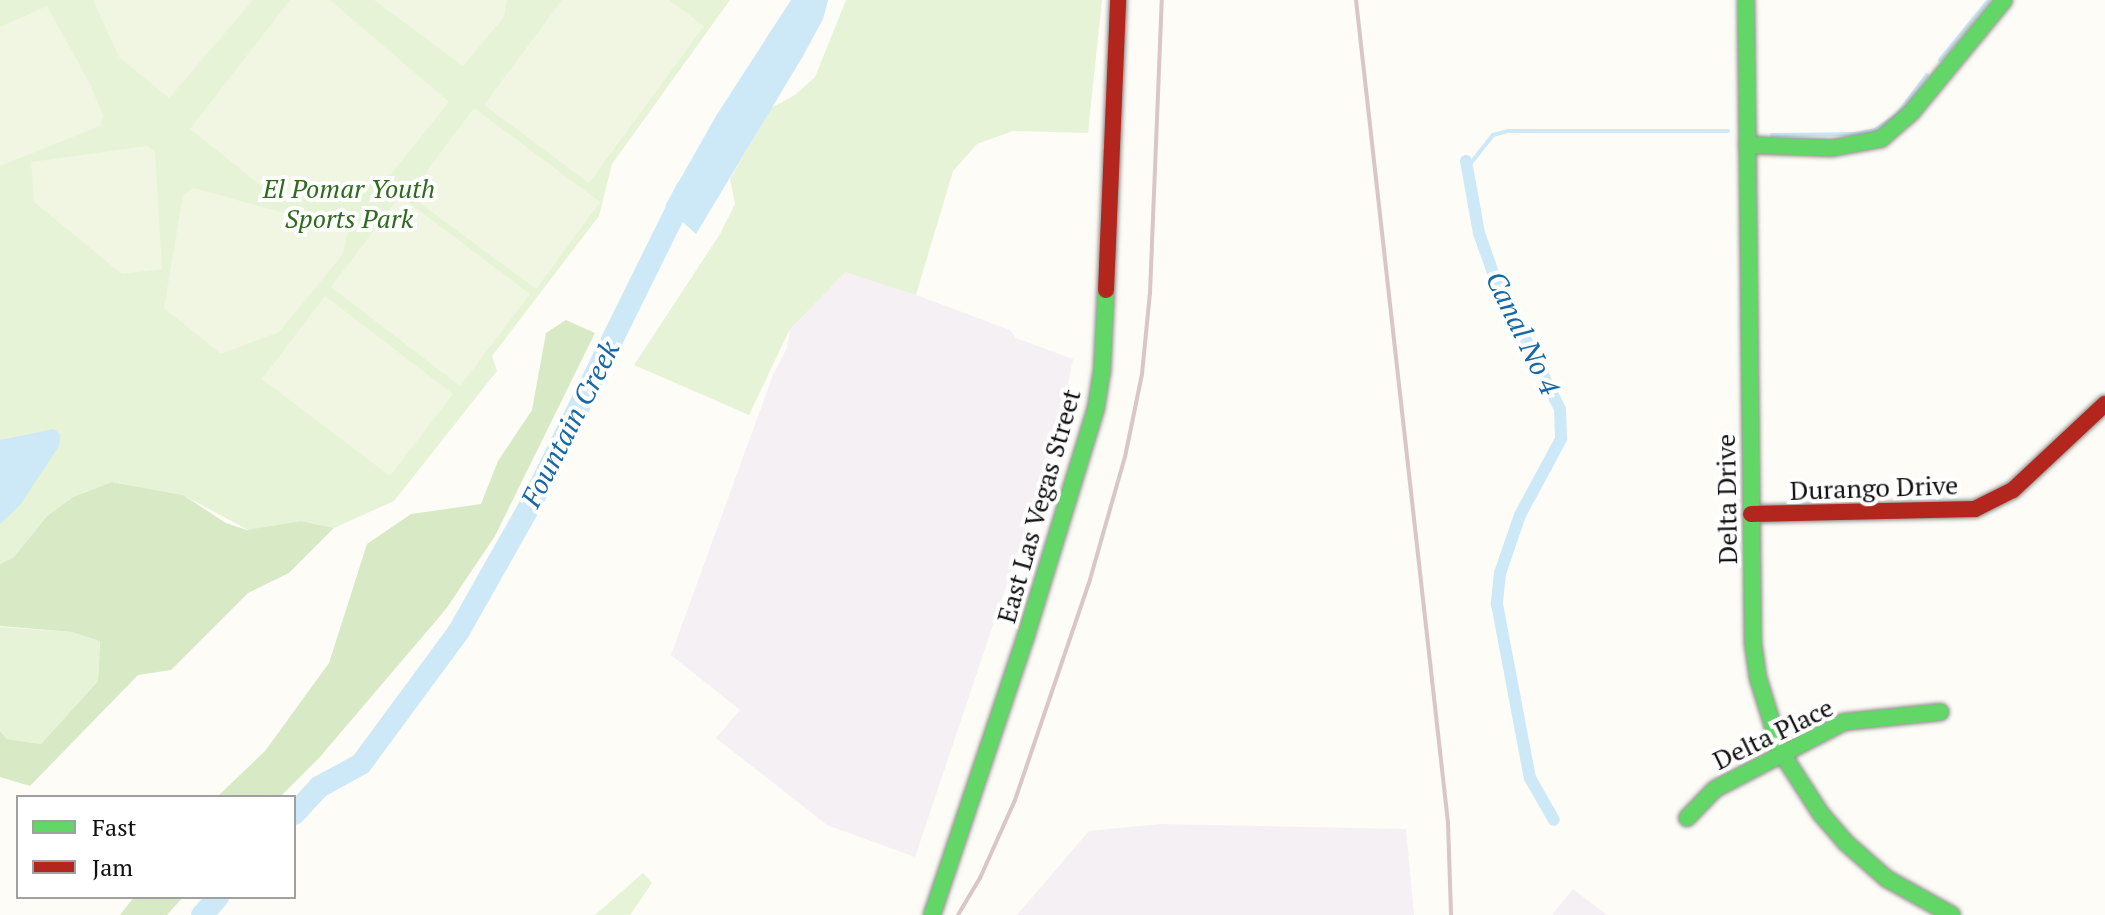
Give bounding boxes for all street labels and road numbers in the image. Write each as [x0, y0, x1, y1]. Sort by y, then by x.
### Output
street label: East Las Vegas Street [991, 385, 1087, 627]
street label: Delta Drive [1710, 434, 1744, 564]
street label: Durango Drive [1789, 469, 1959, 507]
street label: Delta Place [1708, 692, 1838, 776]

